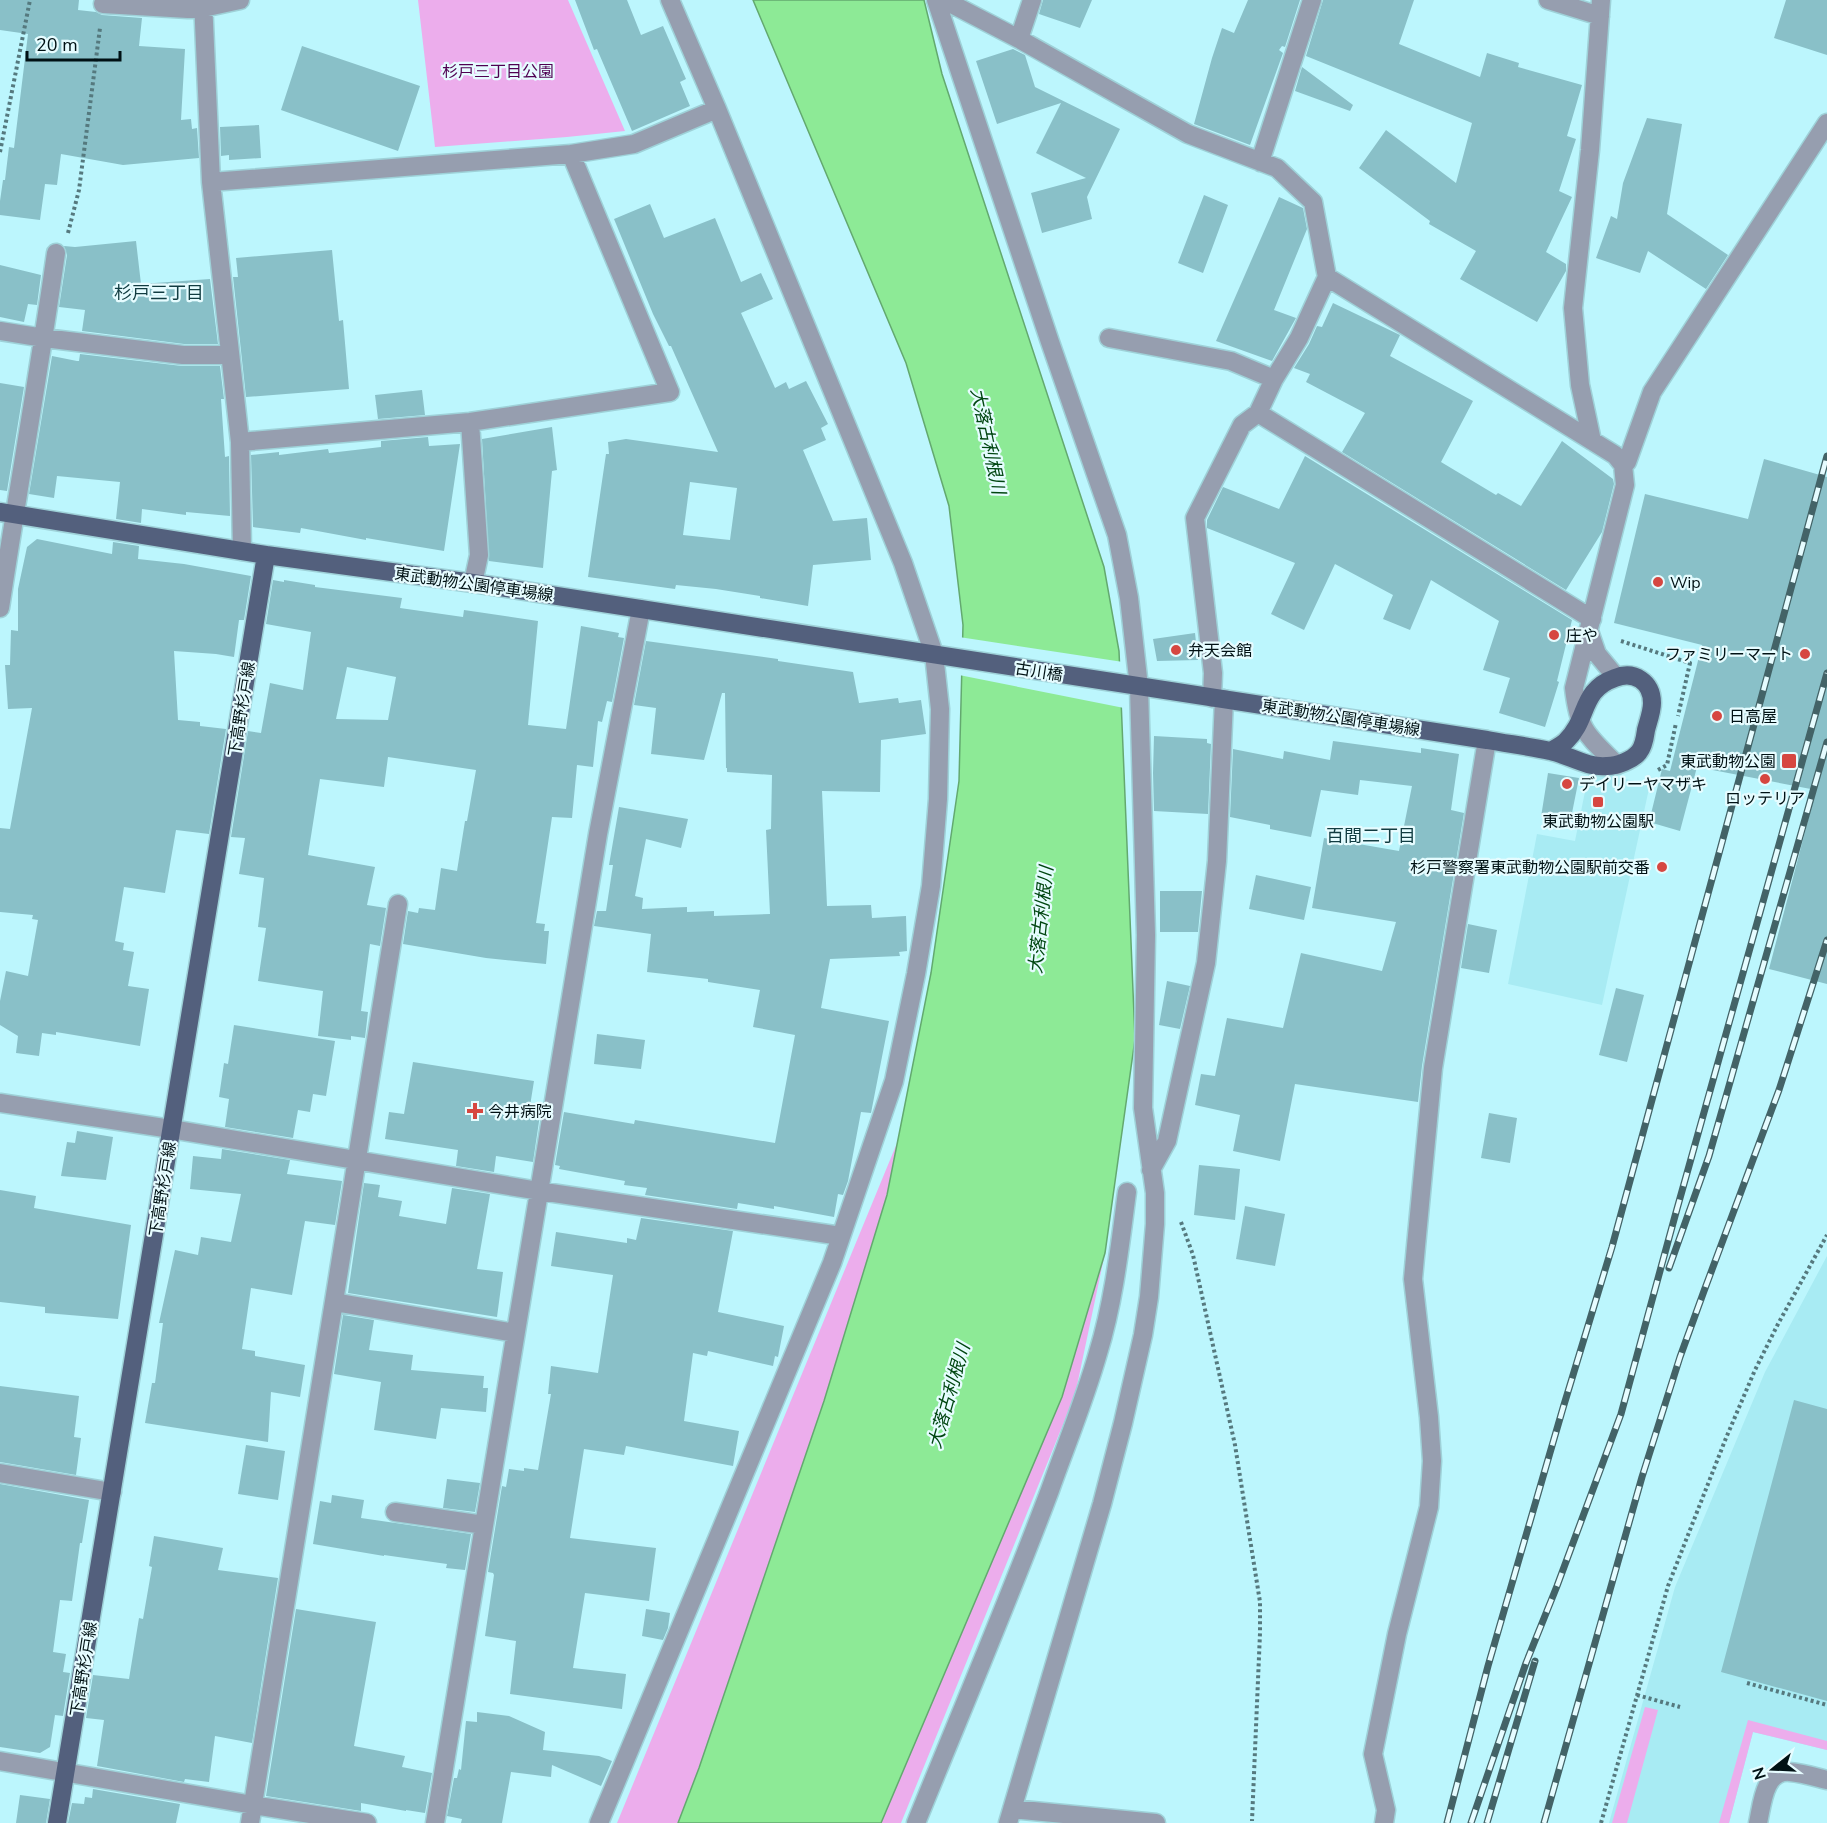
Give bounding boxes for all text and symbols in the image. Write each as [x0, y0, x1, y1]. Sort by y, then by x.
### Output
scale bar [27, 24, 120, 62]
text: 20 m [36, 33, 78, 57]
park label: 杉戸三丁目公園 [442, 61, 554, 83]
district label: 杉戸三丁目 [114, 281, 204, 305]
water label: 大落古利根川 [965, 386, 1011, 498]
street label: 東武動物公園停車場線 [393, 563, 555, 607]
place label: Wip [1670, 572, 1701, 594]
marker: Wip [1651, 575, 1665, 589]
place label: 庄や [1566, 625, 1598, 647]
marker: 庄や [1547, 628, 1561, 642]
place label: 弁天会館 [1188, 640, 1252, 662]
marker: 弁天会館 [1169, 643, 1183, 657]
place label: ファミリーマート [1665, 644, 1793, 666]
marker: ファミリーマート [1798, 647, 1812, 661]
street label: 古川橋 [1013, 657, 1064, 687]
street label: 下高野杉戸線 [224, 660, 260, 758]
street label: 東武動物公園停車場線 [1260, 695, 1422, 741]
place label: 日高屋 [1729, 706, 1777, 728]
marker: 日高屋 [1710, 709, 1724, 723]
place label: 東武動物公園 [1680, 751, 1776, 773]
marker: 東武動物公園 [1780, 752, 1798, 770]
marker: ロッテリア [1758, 772, 1772, 786]
place label: デイリーヤマザキ [1579, 774, 1707, 796]
marker: デイリーヤマザキ [1560, 777, 1574, 791]
place label: ロッテリア [1725, 788, 1805, 810]
marker: 東武動物公園駅 [1591, 795, 1605, 809]
place label: 東武動物公園駅 [1542, 811, 1654, 833]
district label: 百間二丁目 [1326, 824, 1416, 848]
place label: 杉戸警察署東武動物公園駅前交番 [1410, 857, 1650, 879]
marker: 杉戸警察署東武動物公園駅前交番 [1655, 860, 1669, 874]
water label: 大落古利根川 [1023, 863, 1059, 975]
place label: 今井病院 [488, 1101, 552, 1123]
marker: 今井病院 [466, 1102, 484, 1120]
street label: 下高野杉戸線 [145, 1140, 181, 1238]
water label: 大落古利根川 [923, 1339, 976, 1451]
street label: 下高野杉戸線 [66, 1620, 102, 1718]
north arrow [1743, 1739, 1803, 1799]
text: N [1747, 1764, 1772, 1782]

